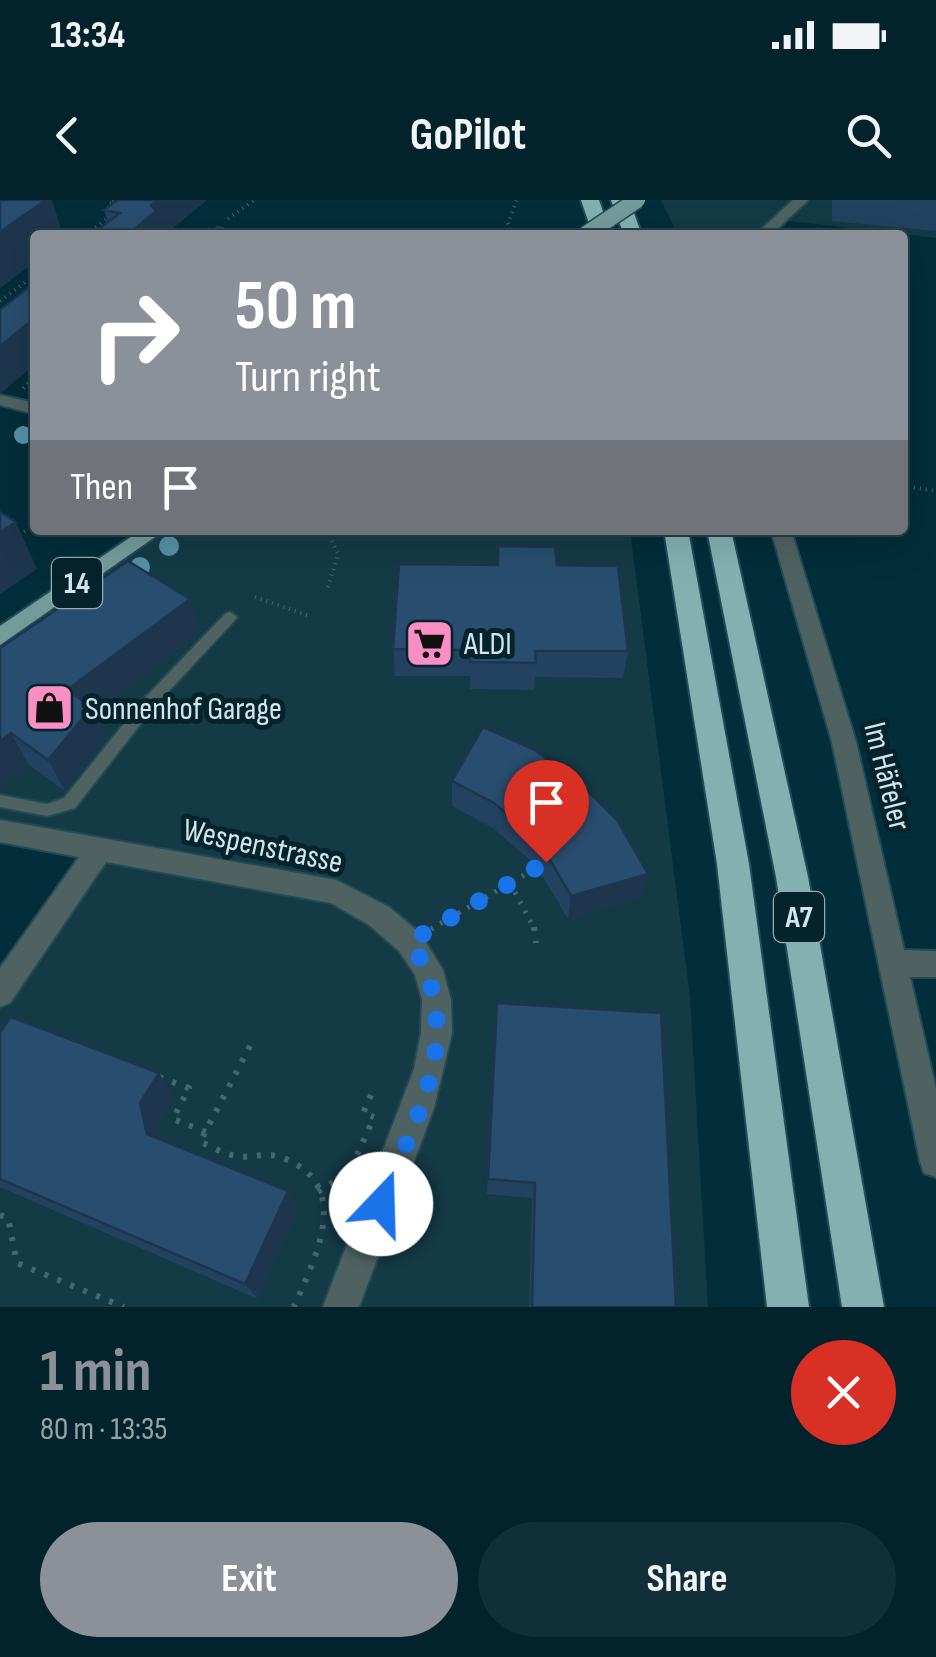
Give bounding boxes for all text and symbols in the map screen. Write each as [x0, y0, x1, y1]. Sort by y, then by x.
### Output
text: 13:34 [50, 13, 125, 58]
icon: back [40, 108, 95, 163]
text: GoPilot [410, 108, 526, 163]
icon: search [841, 108, 896, 163]
text: 50 m [235, 265, 356, 349]
icon: right [70, 270, 200, 400]
text: Turn right [235, 350, 381, 405]
icon: arrive [153, 460, 208, 515]
text: Then [70, 465, 133, 510]
road number: 14 [52, 558, 102, 608]
supermarket icon: ALDI [403, 617, 455, 669]
place label: ALDI [463, 625, 512, 664]
shop icon: Sonnenhof Garage [24, 682, 76, 734]
place label: Sonnenhof Garage [85, 690, 282, 729]
street label: Im Häfeler [854, 718, 919, 834]
pin [504, 760, 589, 863]
icon: arrive [519, 775, 574, 830]
street label: Wespenstrasse [179, 811, 346, 882]
road number: A7 [774, 892, 824, 942]
position arrow [329, 1152, 433, 1256]
text: 1 min [40, 1336, 152, 1408]
button: close [791, 1340, 896, 1445]
text: 80 m · 13:35 [40, 1410, 167, 1449]
button: Exit [40, 1522, 458, 1637]
button: Share [478, 1522, 896, 1637]

